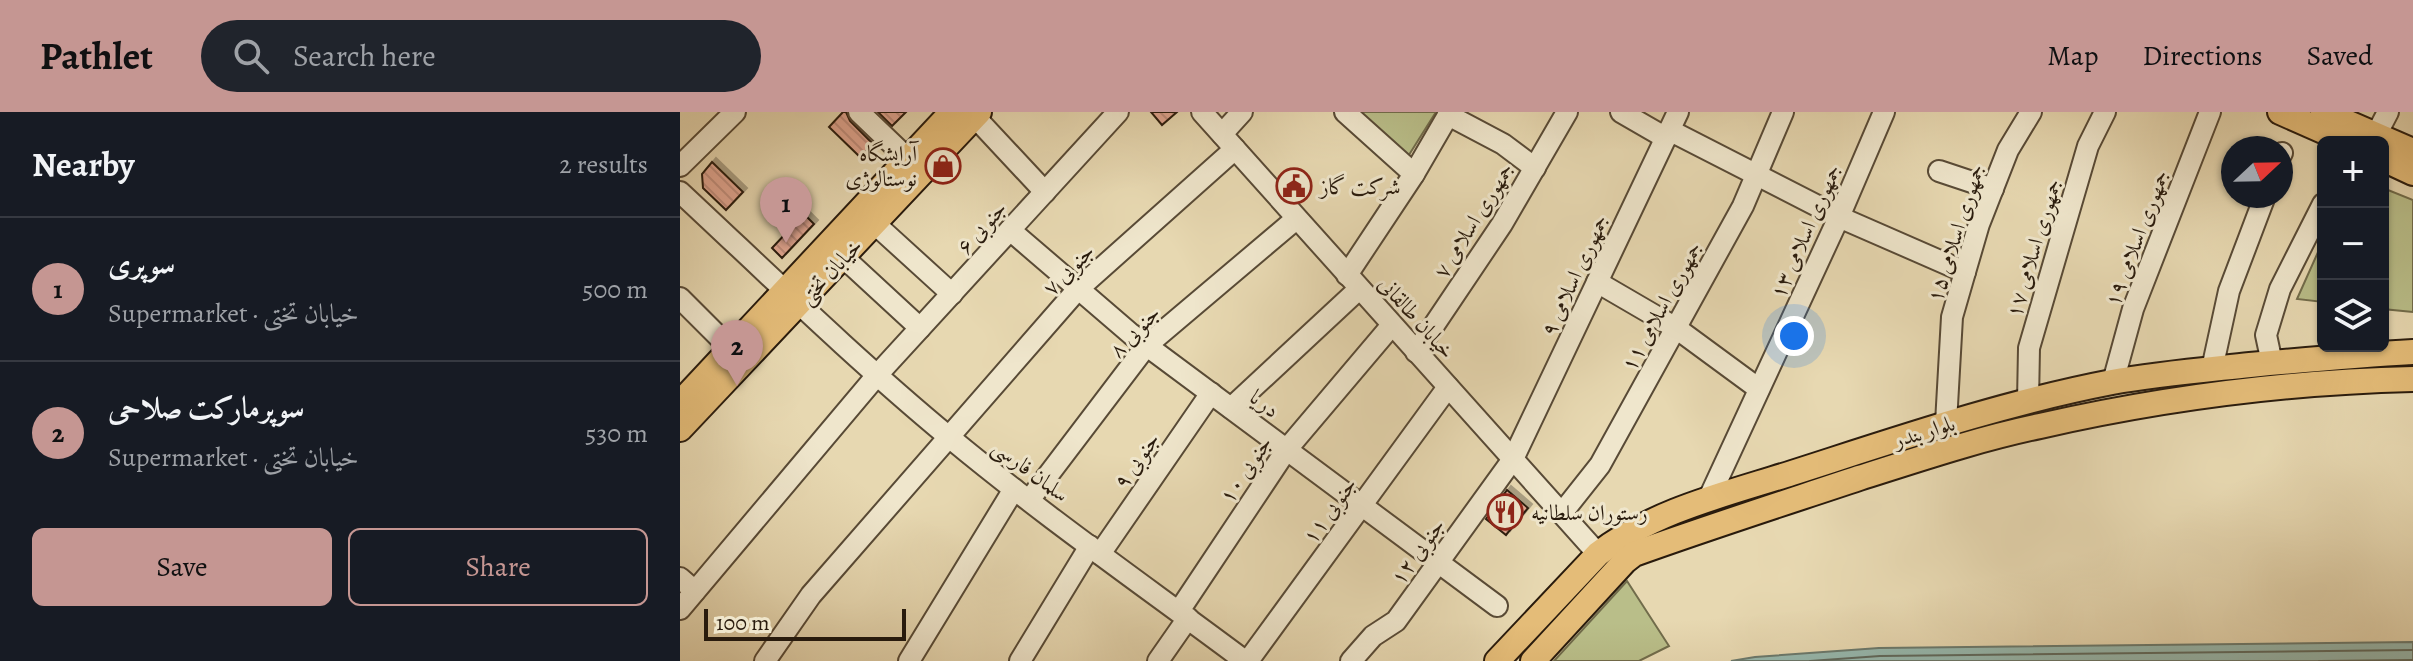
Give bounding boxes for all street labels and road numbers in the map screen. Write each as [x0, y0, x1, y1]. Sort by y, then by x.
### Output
street label: جمهوری اسلامی ۷ [1426, 157, 1521, 284]
street label: جمهوری اسلامی ۱۳ [1763, 160, 1849, 303]
street label: جمهوری اسلامی ۱۵ [1919, 160, 1992, 306]
street label: جمهوری اسلامی ۱۹ [2097, 166, 2177, 311]
street label: جمهوری اسلامی ۱۷ [1999, 175, 2069, 321]
street label: ۶ جنوبی [950, 194, 1015, 262]
street label: جمهوری اسلامی ۹ [1534, 210, 1616, 341]
street label: خیابان تختی [792, 232, 869, 312]
street label: جمهوری اسلامی ۱۱ [1614, 236, 1710, 377]
street label: ۷ جنوبی [1036, 237, 1102, 303]
street label: خیابان طالقانی [1371, 270, 1461, 366]
street label: ۸ جنوبی [1102, 299, 1168, 365]
street label: دریا [1243, 383, 1286, 425]
street label: بلوار بندر [1888, 408, 1959, 456]
street label: ۹ جنوبی [1107, 426, 1168, 495]
street label: ۱۰ جنوبی [1212, 430, 1280, 510]
street label: سلمان فارسی [986, 432, 1075, 509]
street label: ۱۱ جنوبی [1295, 471, 1365, 551]
street label: ۱۲ جنوبی [1383, 512, 1453, 592]

